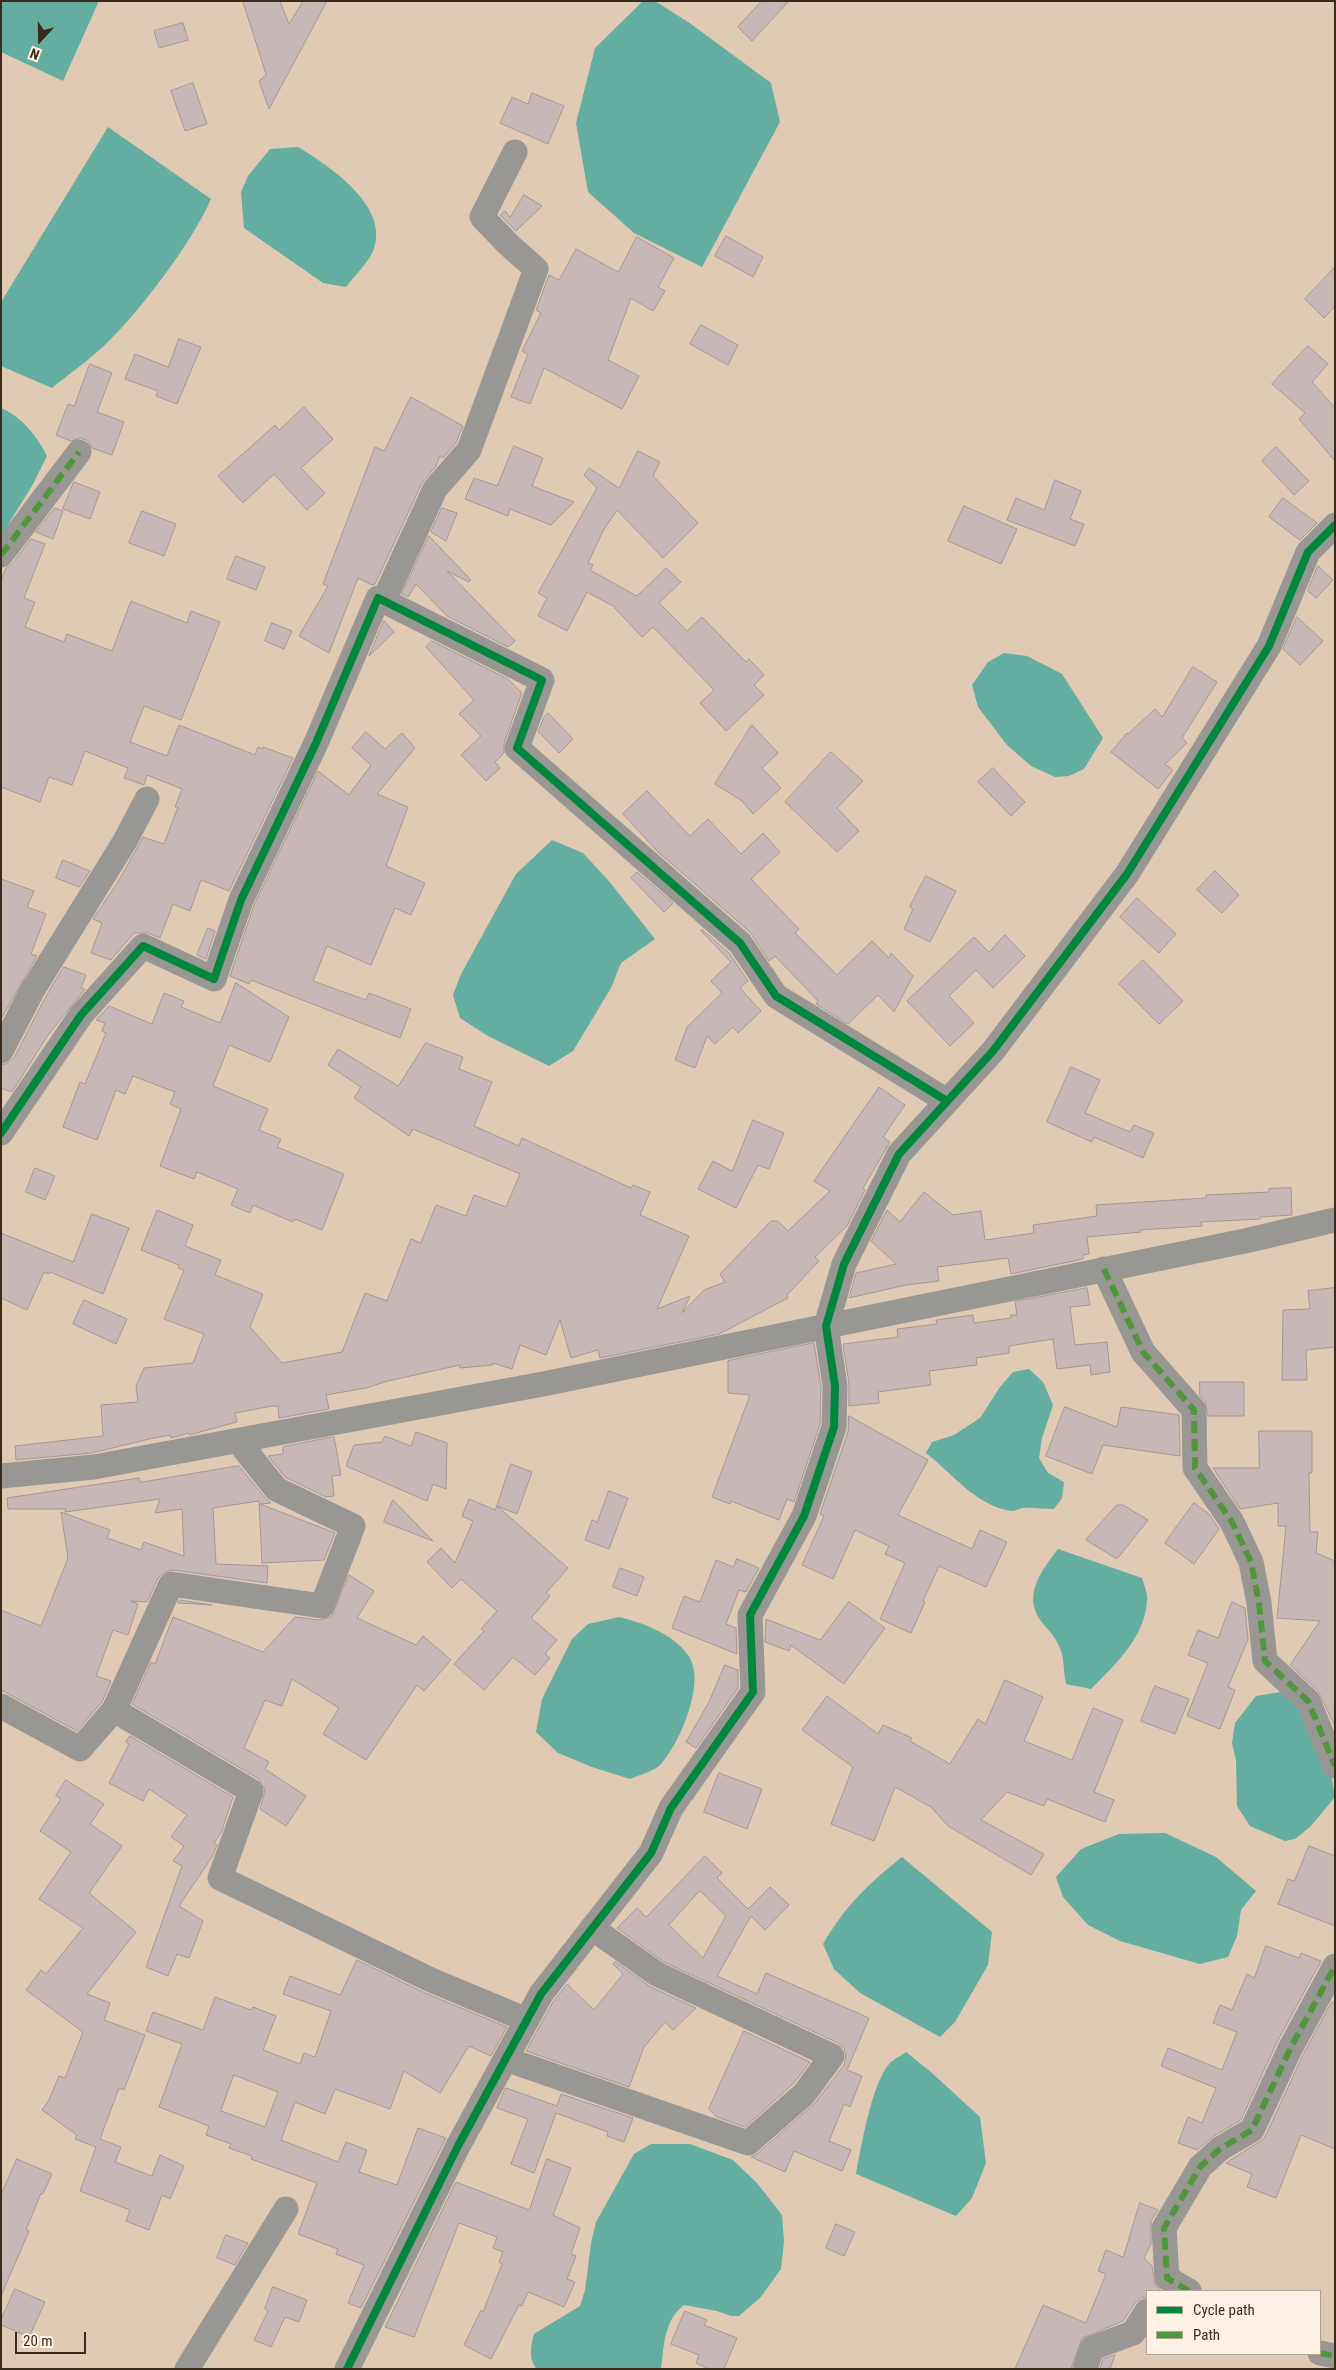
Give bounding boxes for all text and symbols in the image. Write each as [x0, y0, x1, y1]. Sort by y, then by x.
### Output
north arrow [15, 15, 65, 65]
text: N [28, 45, 42, 63]
legend [1146, 2290, 1321, 2355]
text: Cycle path [1193, 2301, 1255, 2319]
scale bar [18, 2322, 89, 2354]
text: Path [1193, 2326, 1220, 2344]
text: 20 m [23, 2332, 53, 2350]

